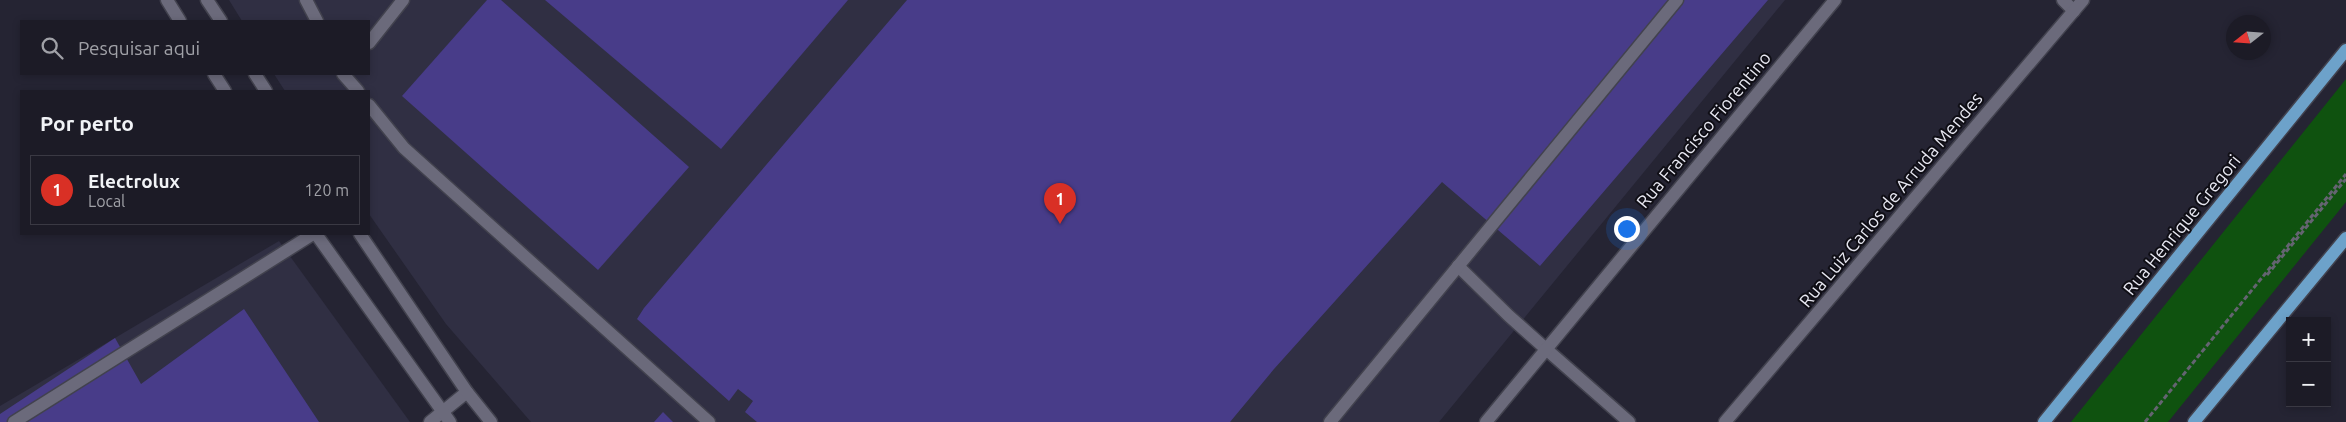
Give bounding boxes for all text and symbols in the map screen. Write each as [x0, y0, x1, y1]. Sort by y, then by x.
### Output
north arrow [2226, 15, 2271, 60]
search box [20, 20, 370, 75]
icon: search [38, 34, 66, 62]
text: Pesquisar aqui [78, 37, 200, 59]
street label: Rua Francisco Fiorentino [1632, 47, 1774, 211]
street label: Rua Luiz Carlos de Arruda Mendes [1795, 88, 1986, 311]
text: Por perto [40, 111, 134, 135]
street label: Rua Henrique Gregori [2119, 150, 2244, 298]
text: Electrolux [88, 170, 180, 192]
text: 1 [52, 181, 62, 199]
text: 120 m [304, 181, 349, 199]
pin: 1 [1044, 183, 1076, 224]
text: Local [88, 192, 125, 210]
your location [1614, 216, 1640, 242]
map controls [2286, 317, 2331, 407]
button: + [2286, 317, 2331, 362]
button: − [2286, 362, 2331, 407]

